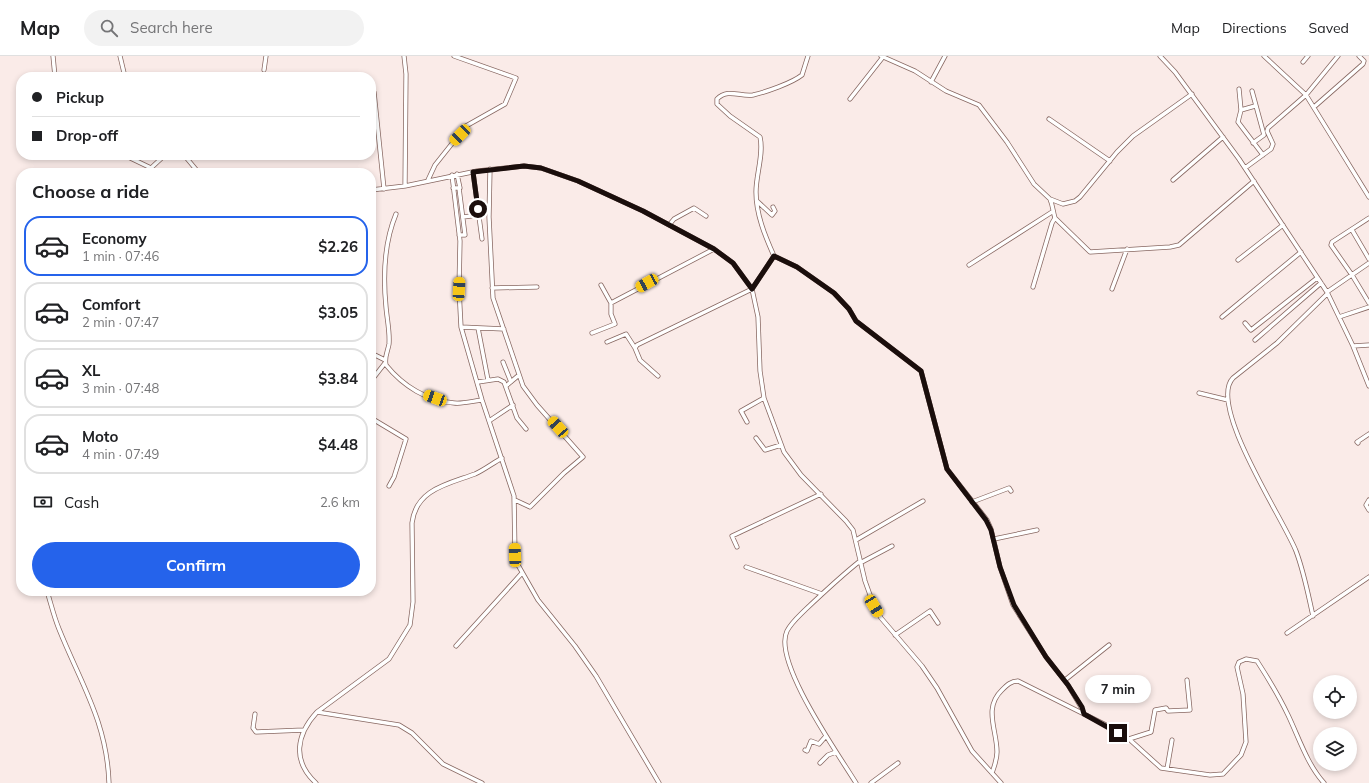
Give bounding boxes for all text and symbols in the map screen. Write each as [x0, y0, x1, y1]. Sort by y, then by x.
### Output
search box [84, 10, 364, 46]
text: Map [20, 16, 60, 40]
icon: search [98, 17, 120, 39]
text: Search here [130, 18, 213, 37]
text: Map [1171, 19, 1200, 37]
text: Directions [1222, 19, 1287, 37]
text: Saved [1309, 19, 1349, 37]
text: Pickup [56, 88, 104, 107]
car [447, 122, 473, 148]
text: Drop-off [56, 126, 118, 145]
text: Choose a ride [32, 180, 149, 203]
route start [469, 200, 487, 218]
icon: car [34, 228, 70, 264]
text: Economy [82, 229, 147, 248]
text: $2.26 [318, 237, 358, 256]
text: 1 min · 07:46 [82, 248, 159, 264]
car [634, 272, 660, 294]
car [452, 277, 466, 301]
icon: car [34, 294, 70, 330]
text: Comfort [82, 295, 140, 314]
text: $3.05 [318, 303, 358, 322]
text: 2 min · 07:47 [82, 314, 159, 330]
icon: car [34, 360, 70, 396]
text: XL [82, 361, 100, 380]
text: $3.84 [318, 369, 358, 388]
text: 3 min · 07:48 [82, 380, 159, 396]
car [422, 388, 448, 408]
car [546, 414, 570, 440]
icon: car [34, 426, 70, 462]
text: Moto [82, 427, 118, 446]
text: $4.48 [318, 435, 358, 454]
text: 4 min · 07:49 [82, 446, 159, 462]
icon: cash [32, 491, 54, 513]
text: Cash [64, 493, 99, 512]
text: 2.6 km [320, 494, 360, 510]
button: Confirm [32, 542, 360, 588]
car [509, 543, 521, 567]
car [863, 593, 885, 619]
callout: 7 min [1085, 675, 1151, 703]
map controls [1313, 675, 1357, 771]
button: locate [1313, 675, 1357, 719]
text: 7 min [1101, 681, 1135, 697]
route end [1109, 724, 1127, 742]
button: layers [1313, 727, 1357, 771]

